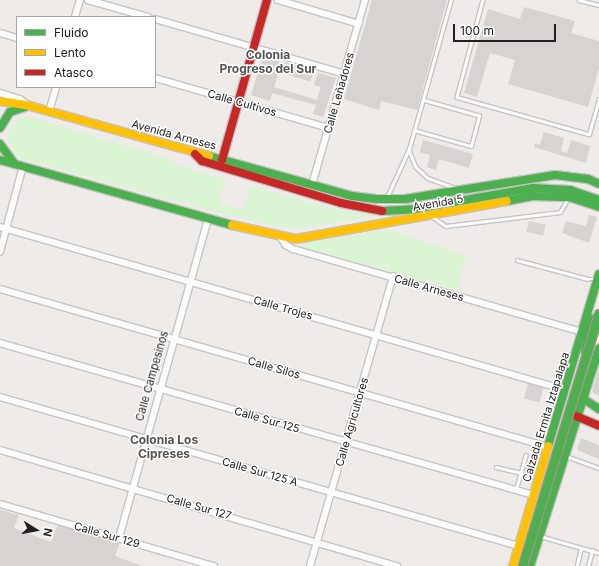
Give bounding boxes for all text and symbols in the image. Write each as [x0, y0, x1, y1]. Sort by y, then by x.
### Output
legend [16, 16, 156, 88]
scale bar [455, 16, 558, 42]
text: 100 m [460, 23, 494, 38]
text: Fluido [54, 25, 89, 40]
text: Lento [54, 45, 86, 60]
district label: Colonia Progreso del Sur [220, 48, 316, 76]
street label: Calle Leñadores [321, 51, 357, 135]
text: Atasco [54, 65, 93, 80]
street label: Calle Cultivos [206, 87, 278, 119]
street label: Avenida Arneses [130, 117, 218, 153]
street label: Avenida 5 [412, 192, 464, 214]
street label: Calle Arneses [393, 272, 465, 304]
street label: Calle Trojes [252, 293, 314, 323]
street label: Calle Campesinos [133, 329, 171, 423]
street label: Calzada Ermita Iztapalapa [520, 351, 572, 483]
street label: Calle Silos [246, 354, 302, 382]
street label: Calle Agricultores [333, 376, 371, 468]
street label: Calle Sur 125 [233, 404, 301, 436]
district label: Colonia Los Cipreses [130, 433, 198, 461]
street label: Calle Sur 125 A [221, 455, 299, 489]
street label: Calle Sur 127 [165, 491, 233, 523]
north arrow [16, 510, 56, 550]
street label: Calle Sur 129 [73, 519, 141, 551]
text: N [40, 527, 55, 538]

